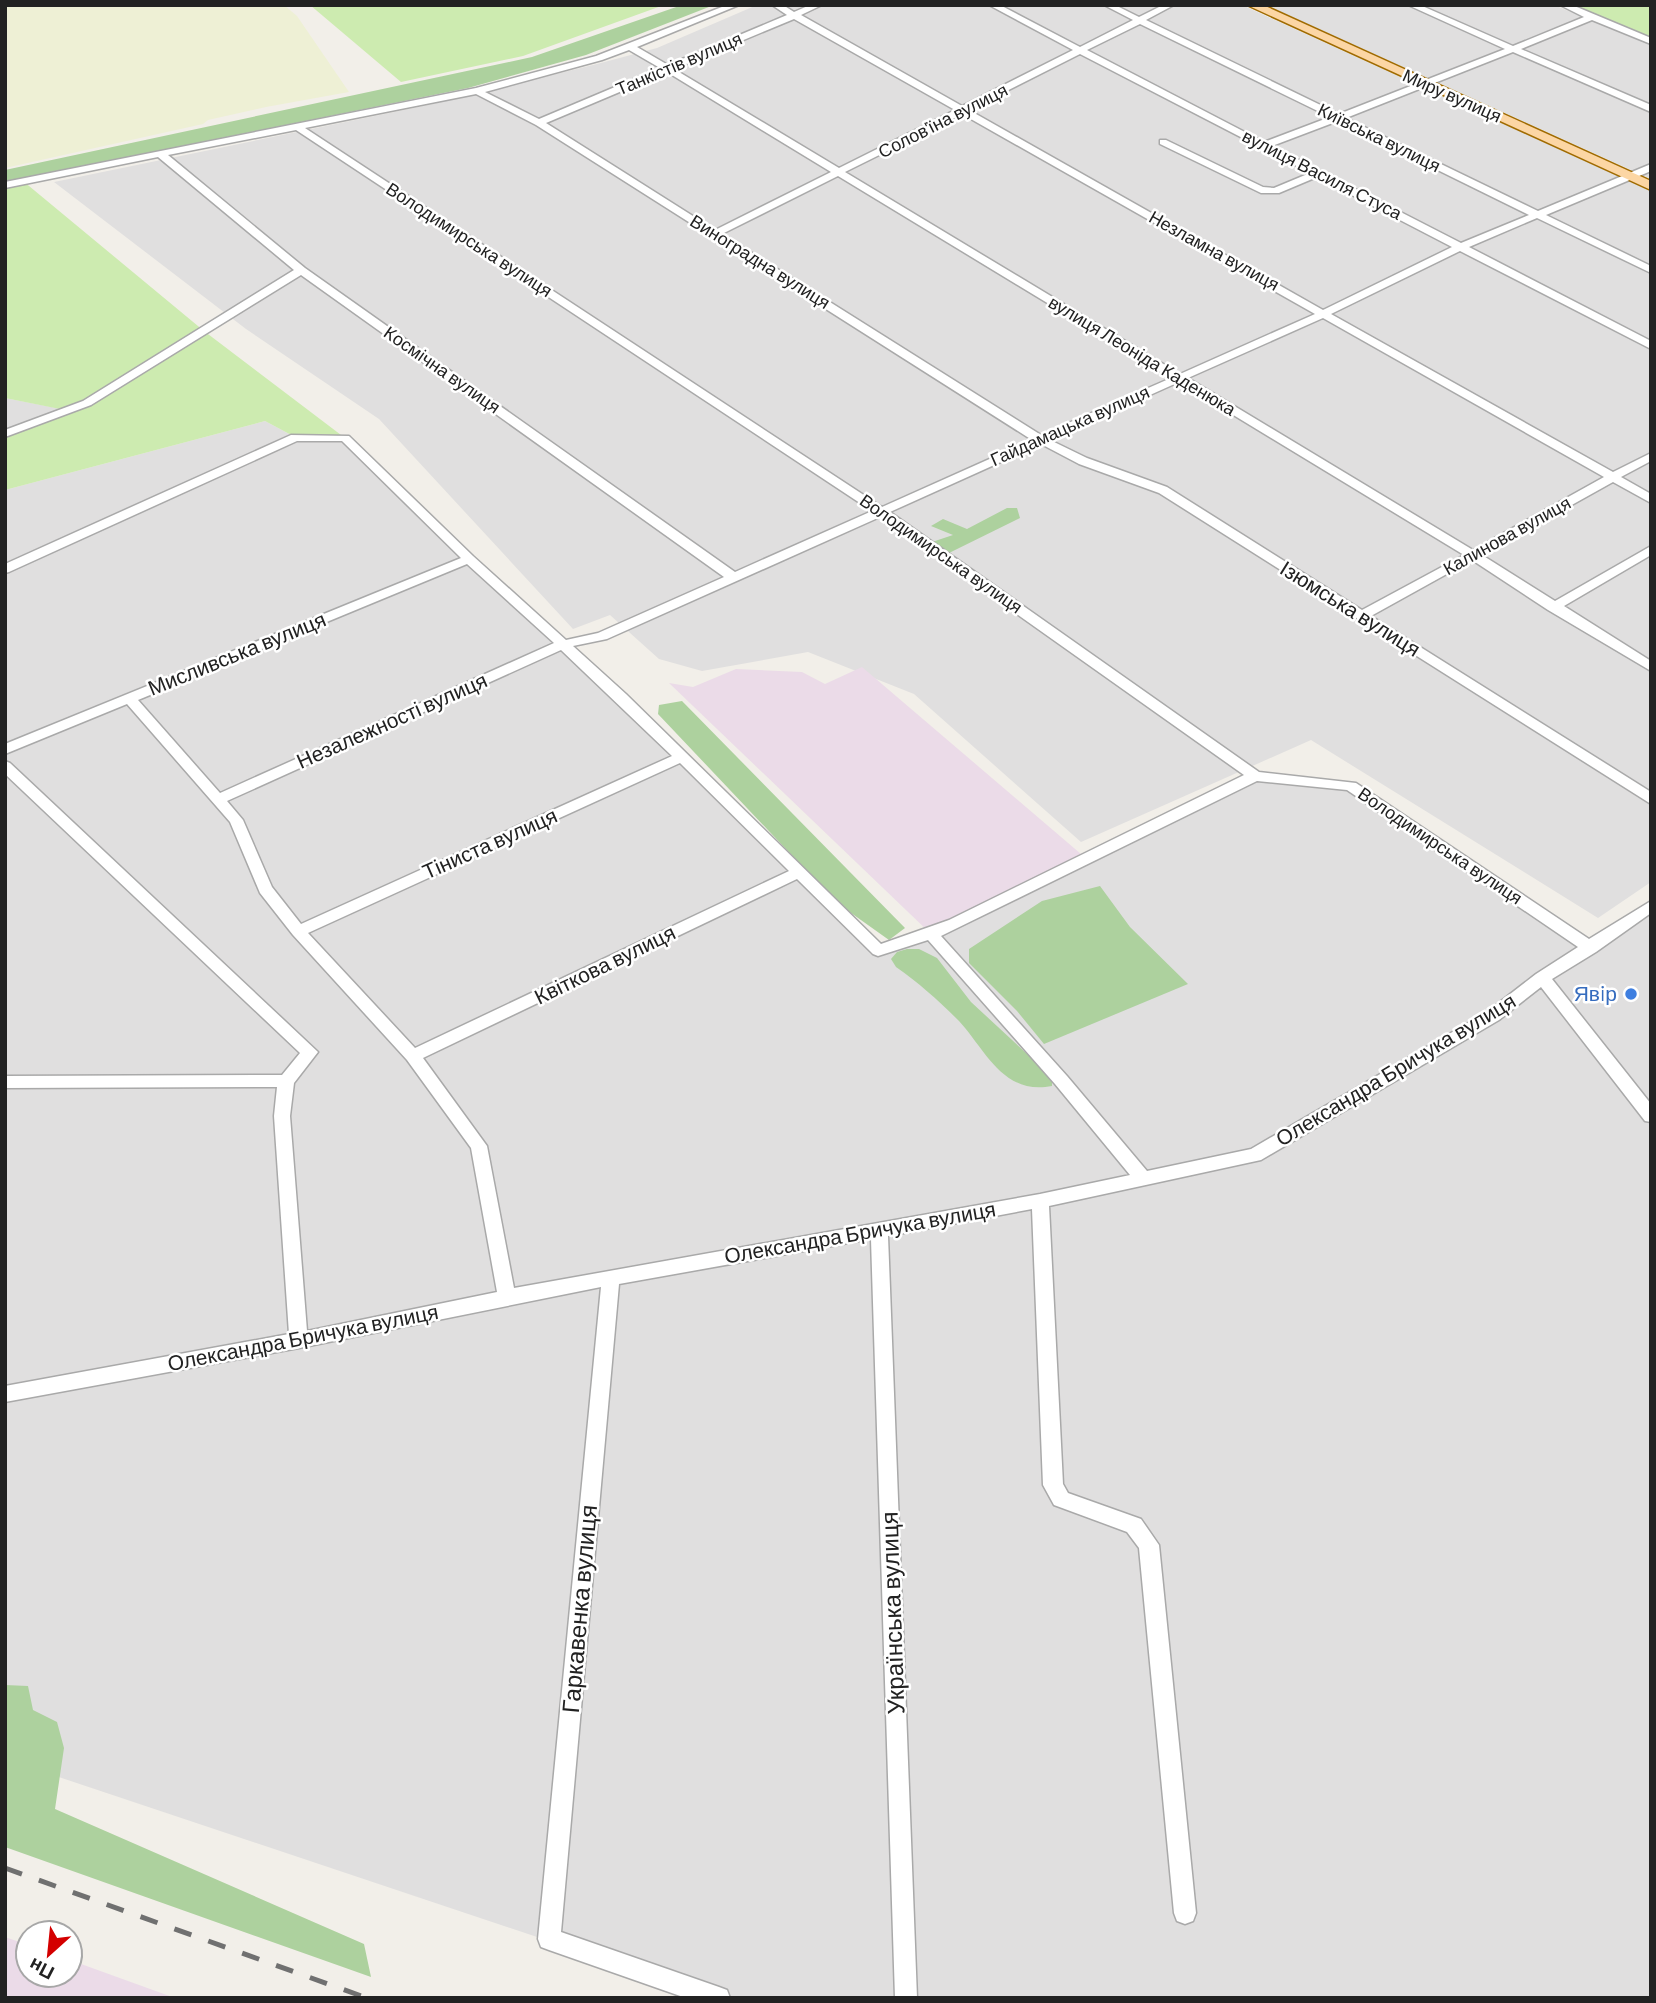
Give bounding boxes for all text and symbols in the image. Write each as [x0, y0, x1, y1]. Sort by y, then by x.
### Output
street label: Танкістів вулиця [612, 27, 745, 100]
street label: Миру вулиця [1400, 64, 1505, 127]
street label: Солов'їна вулиця [874, 78, 1011, 162]
street label: Київська вулиця [1315, 98, 1444, 176]
street label: вулиця Василя Стуса [1239, 124, 1407, 224]
street label: Володимирська вулиця [382, 177, 557, 301]
street label: Незламна вулиця [1146, 205, 1283, 295]
street label: Виноградна вулиця [686, 209, 835, 313]
street label: вулиця Леоніда Каденюка [1045, 290, 1241, 420]
street label: Космічна вулиця [380, 321, 505, 418]
street label: Гайдамацька вулиця [987, 380, 1152, 470]
street label: Володимирська вулиця [856, 489, 1027, 618]
street label: Калинова вулиця [1439, 491, 1574, 579]
street label: Ізюмська вулиця [1276, 555, 1425, 661]
street label: Мисливська вулиця [144, 605, 329, 700]
street label: Незалежності вулиця [292, 666, 490, 773]
street label: Володимирська вулиця [1354, 782, 1527, 908]
street label: Тіниста вулиця [418, 802, 561, 883]
street label: Квіткова вулиця [530, 919, 679, 1009]
place label: Явiр [1574, 980, 1617, 1005]
marker: Явiр [1623, 986, 1639, 1002]
street label: Олександра Бричука вулиця [1271, 987, 1520, 1150]
street label: Олександра Бричука вулиця [722, 1195, 997, 1268]
street label: Олександра Бричука вулиця [165, 1298, 440, 1375]
street label: Гаркавенка вулиця [555, 1504, 602, 1714]
street label: Українська вулиця [873, 1511, 910, 1715]
north arrow [14, 1919, 84, 1989]
text: Пн [25, 1954, 57, 1986]

